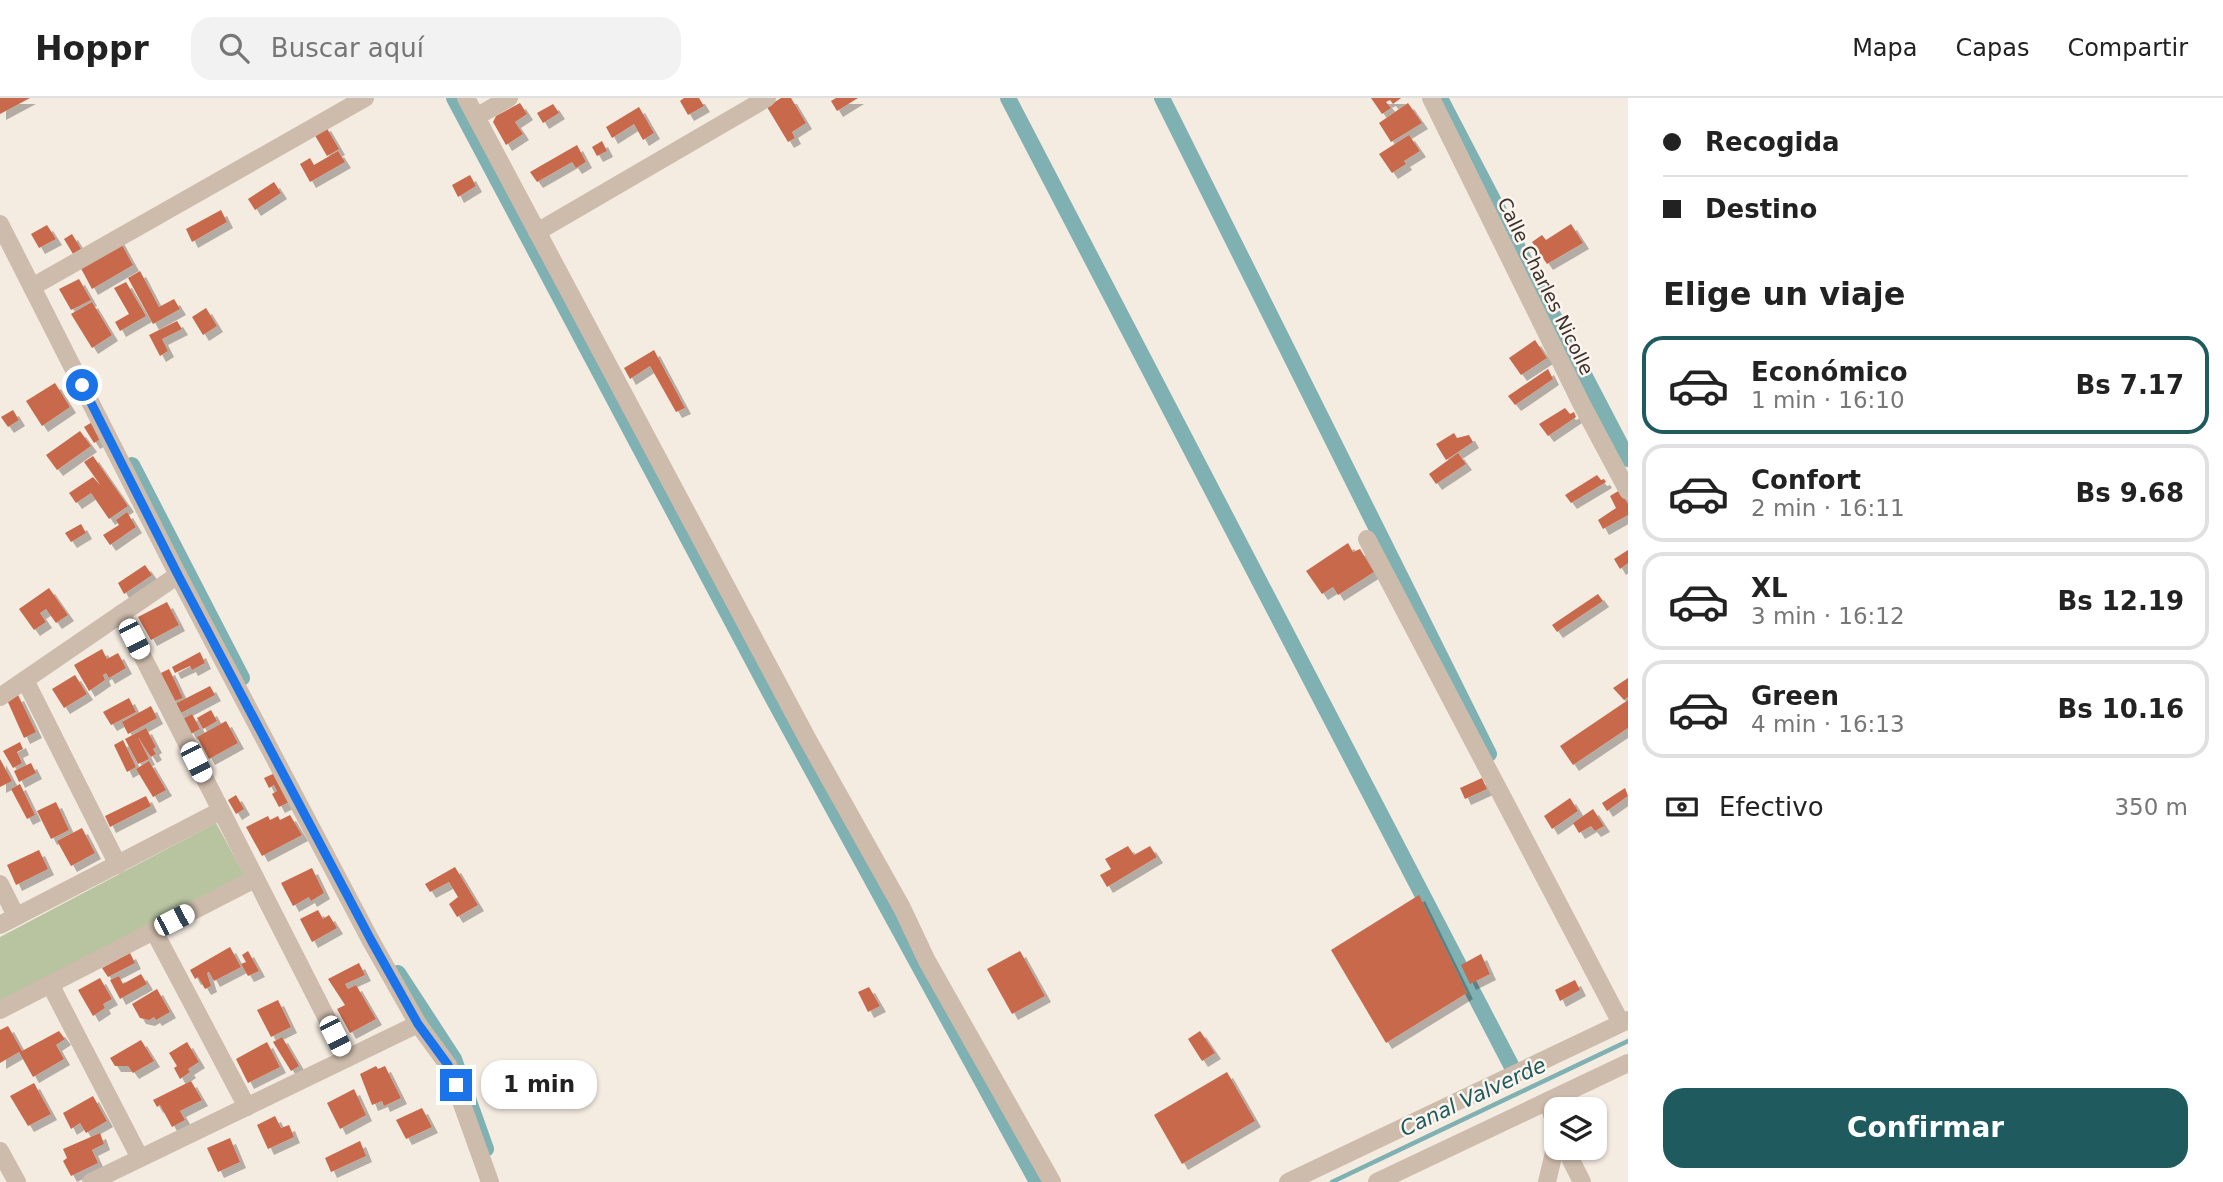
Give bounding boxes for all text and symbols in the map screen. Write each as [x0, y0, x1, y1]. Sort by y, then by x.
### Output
search box [191, 17, 681, 80]
text: Hoppr [35, 29, 149, 68]
icon: search [215, 29, 253, 67]
text: Buscar aquí [271, 33, 424, 63]
text: Mapa [1852, 34, 1918, 62]
text: Capas [1956, 34, 2029, 62]
text: Compartir [2067, 34, 2188, 62]
text: Recogida [1705, 127, 1840, 157]
street label: Calle Charles Nicolle [1493, 194, 1599, 378]
text: Destino [1705, 194, 1817, 224]
text: Elige un viaje [1663, 275, 1905, 313]
icon: car [1667, 354, 1730, 417]
text: Económico [1751, 357, 1908, 387]
route start [66, 369, 98, 401]
text: Bs 7.17 [2076, 370, 2184, 400]
text: 1 min · 16:10 [1751, 387, 1905, 413]
icon: car [1667, 462, 1730, 525]
text: Confort [1751, 465, 1861, 495]
text: Bs 9.68 [2076, 478, 2184, 508]
text: 2 min · 16:11 [1751, 495, 1905, 521]
icon: car [1667, 570, 1730, 633]
text: XL [1751, 573, 1788, 603]
text: Bs 12.19 [2057, 586, 2184, 616]
text: 3 min · 16:12 [1751, 603, 1905, 629]
car [116, 616, 153, 662]
icon: car [1667, 678, 1730, 741]
text: Green [1751, 681, 1839, 711]
text: Bs 10.16 [2057, 694, 2184, 724]
text: 4 min · 16:13 [1751, 711, 1905, 737]
car [178, 739, 215, 785]
icon: cash [1663, 788, 1701, 826]
text: Efectivo [1719, 792, 1824, 822]
text: 350 m [2114, 794, 2188, 820]
car [151, 901, 198, 939]
car [317, 1013, 354, 1059]
water label: Canal Valverde [1396, 1053, 1550, 1141]
callout: 1 min [480, 1060, 596, 1110]
route end [440, 1069, 472, 1101]
text: 1 min [503, 1071, 575, 1097]
button: Confirmar [1663, 1088, 2188, 1168]
map controls [1544, 1097, 1607, 1160]
button: layers [1544, 1097, 1607, 1160]

